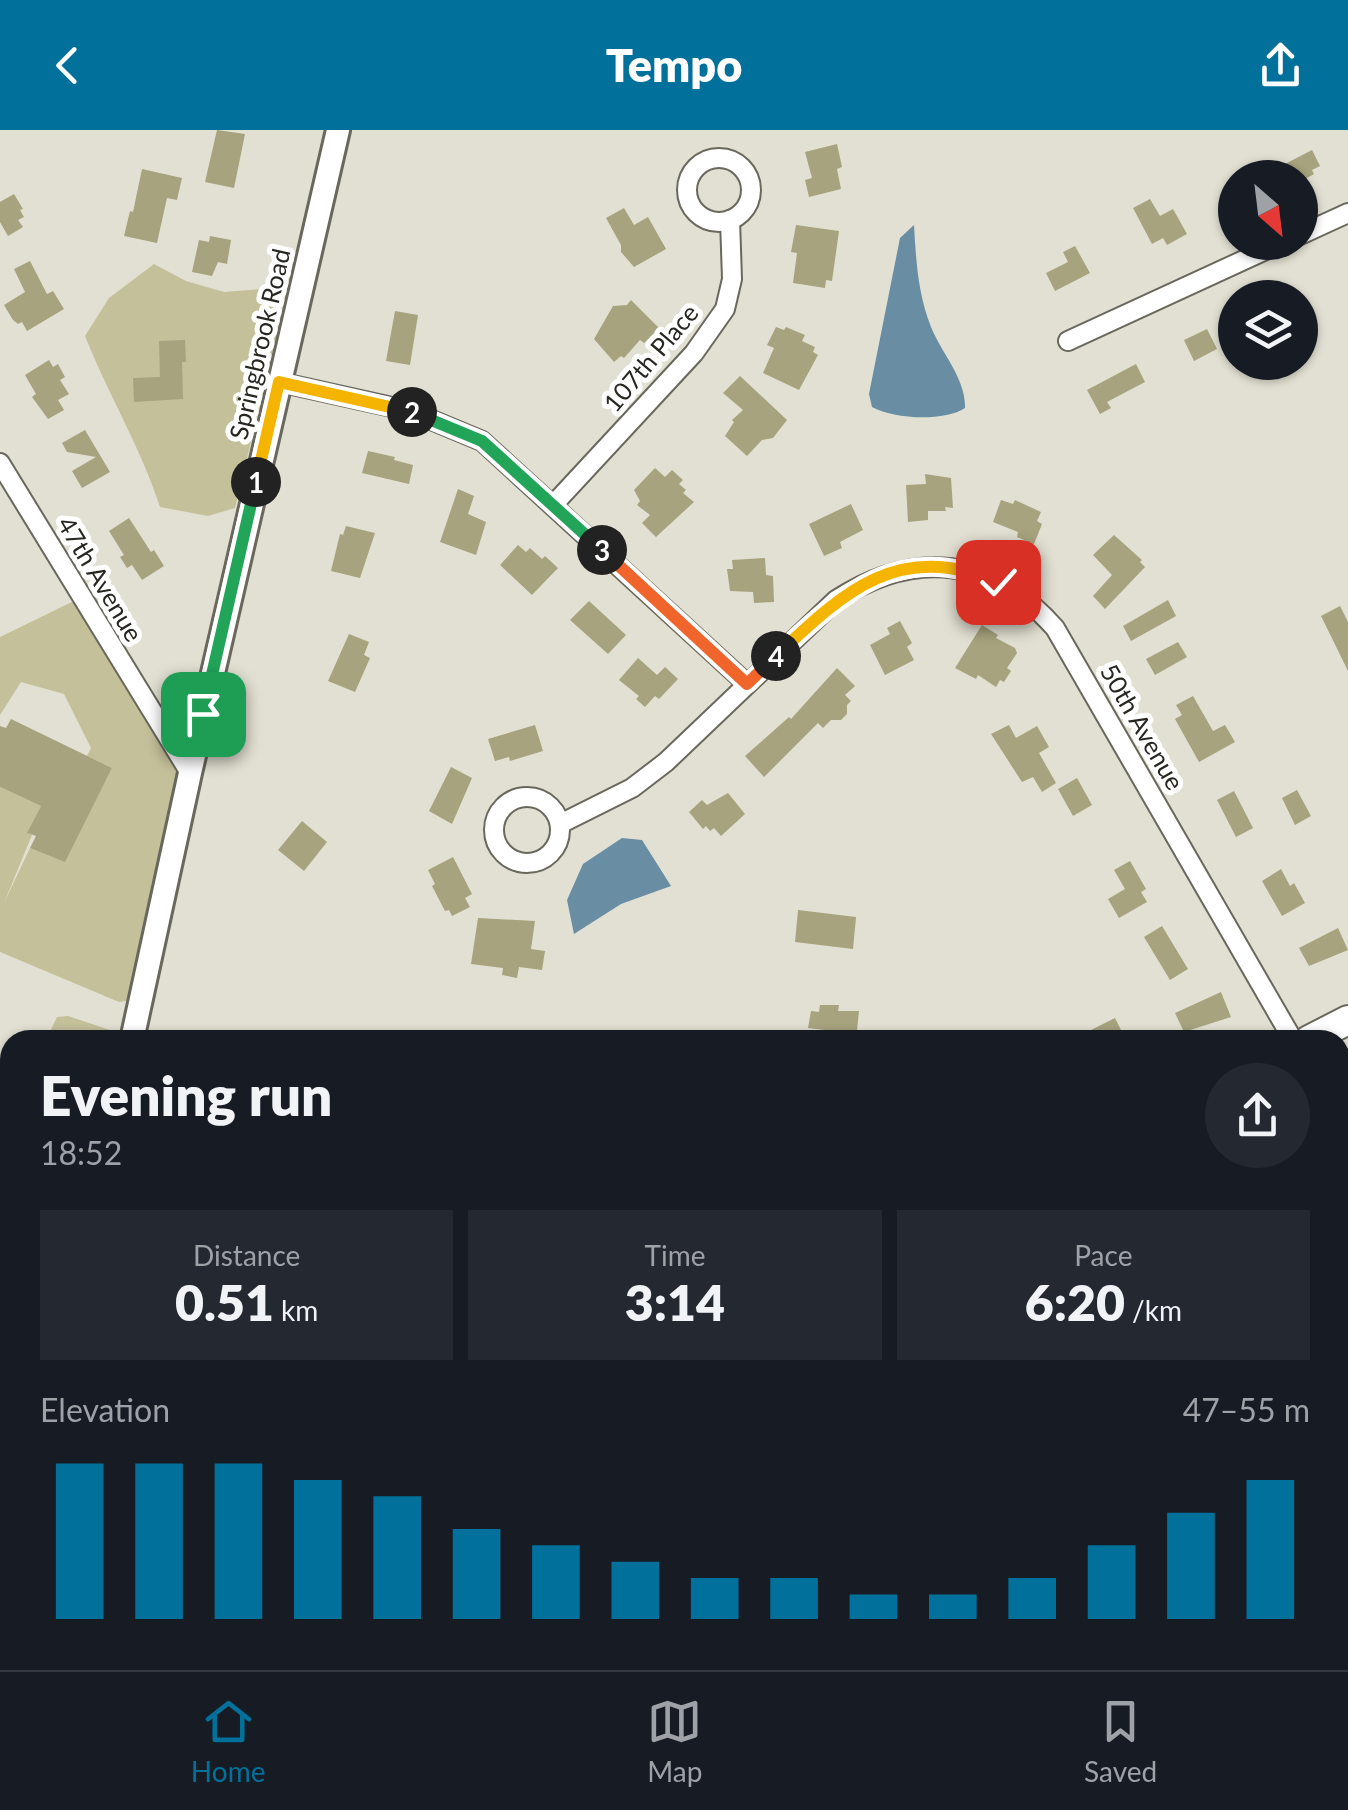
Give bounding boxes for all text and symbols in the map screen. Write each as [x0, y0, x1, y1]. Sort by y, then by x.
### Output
icon: back [40, 38, 95, 93]
text: Tempo [606, 38, 742, 92]
icon: share [1253, 38, 1308, 93]
north arrow [1218, 160, 1318, 260]
map controls [1218, 160, 1318, 380]
street label: Springbrook Road [222, 245, 296, 442]
button: layers [1218, 280, 1318, 380]
street label: 107th Place [597, 298, 704, 417]
pin: 2 [387, 387, 437, 437]
text: 2 [404, 395, 420, 429]
pin: 1 [231, 457, 281, 507]
text: 1 [248, 465, 264, 499]
street label: 47th Avenue [52, 511, 150, 646]
pin: 3 [577, 525, 627, 575]
text: 3 [594, 533, 610, 567]
pin [956, 540, 1041, 625]
icon: check [971, 555, 1026, 610]
pin: 4 [751, 631, 801, 681]
text: 4 [768, 639, 784, 673]
street label: 50th Avenue [1095, 658, 1191, 795]
pin [161, 672, 246, 757]
icon: arrive [176, 687, 231, 742]
text: Evening run [40, 1062, 332, 1128]
button: share [1205, 1063, 1310, 1168]
text: 18:52 [40, 1133, 122, 1172]
text: Distance [193, 1238, 300, 1272]
text: Time [645, 1238, 705, 1272]
text: Pace [1074, 1238, 1132, 1272]
text: 0.51 [175, 1272, 274, 1332]
text: 3:14 [625, 1272, 725, 1332]
text: 6:20 [1025, 1272, 1125, 1332]
text: km [274, 1293, 318, 1327]
text: /km [1125, 1293, 1182, 1327]
text: Elevation [40, 1390, 170, 1429]
text: 47–55 m [1183, 1390, 1310, 1429]
tab: Home [191, 1694, 265, 1788]
tab: Map [647, 1694, 702, 1788]
tab: Saved [1084, 1694, 1157, 1788]

